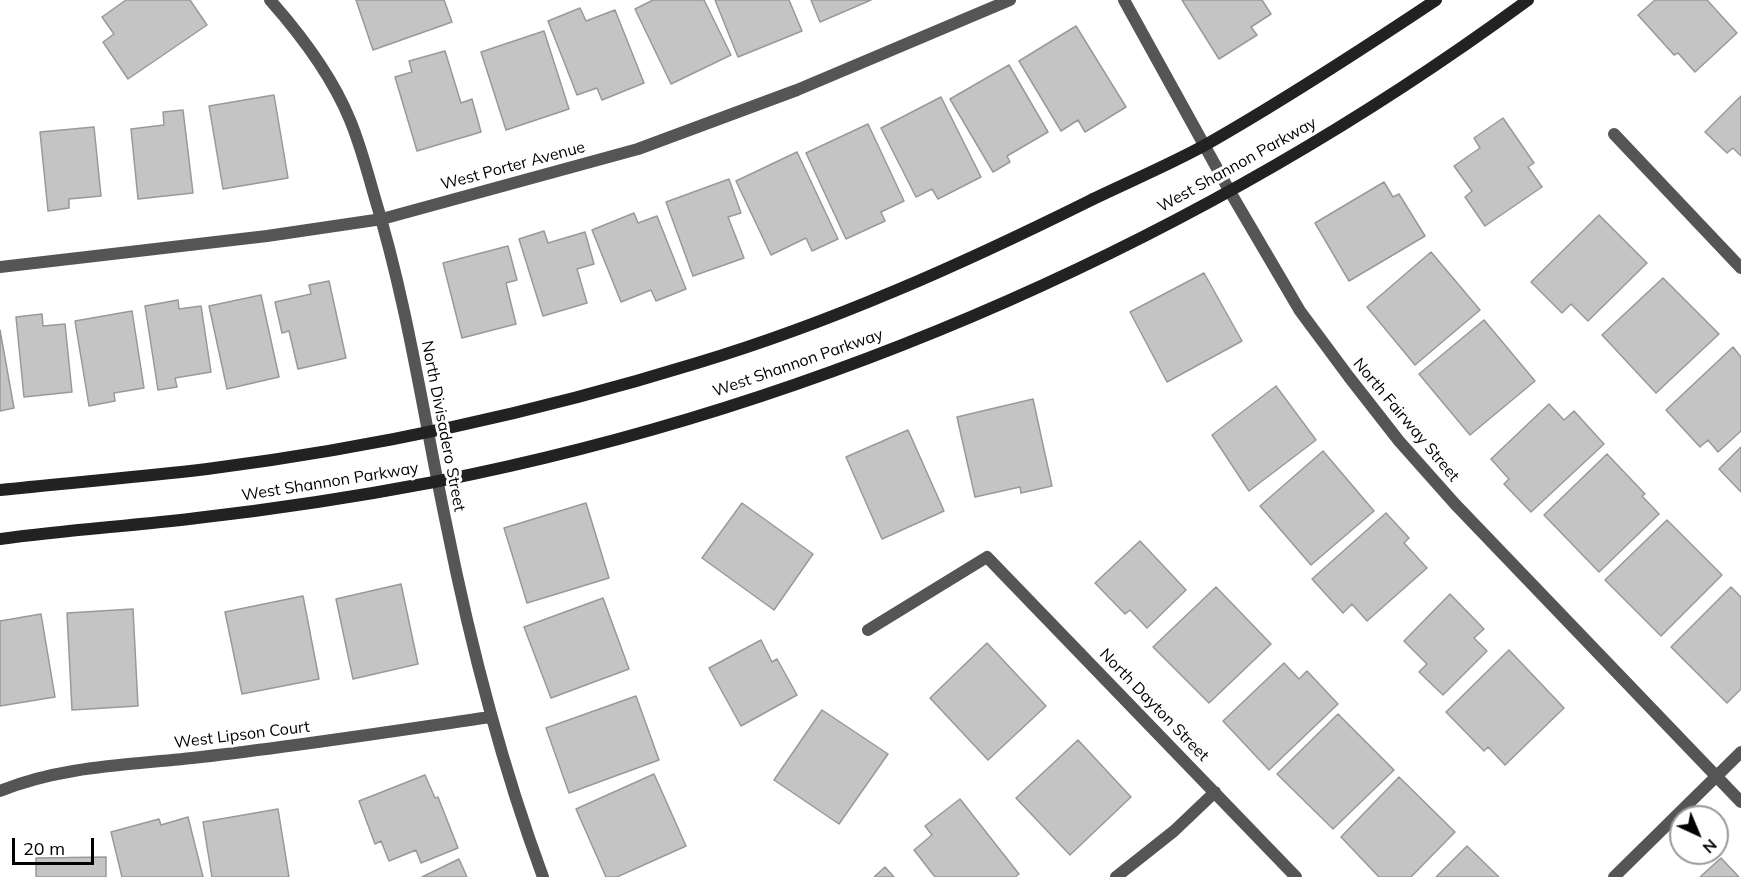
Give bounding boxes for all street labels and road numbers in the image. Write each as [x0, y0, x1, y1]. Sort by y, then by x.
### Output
street label: West Shannon Parkway [1154, 113, 1320, 217]
street label: West Porter Avenue [439, 138, 587, 194]
street label: West Shannon Parkway [710, 325, 886, 401]
street label: North Divisadero Street [417, 339, 469, 513]
street label: North Fairway Street [1349, 354, 1463, 486]
street label: West Shannon Parkway [240, 459, 420, 505]
street label: North Dayton Street [1095, 645, 1213, 765]
street label: West Lipson Court [173, 717, 311, 753]

